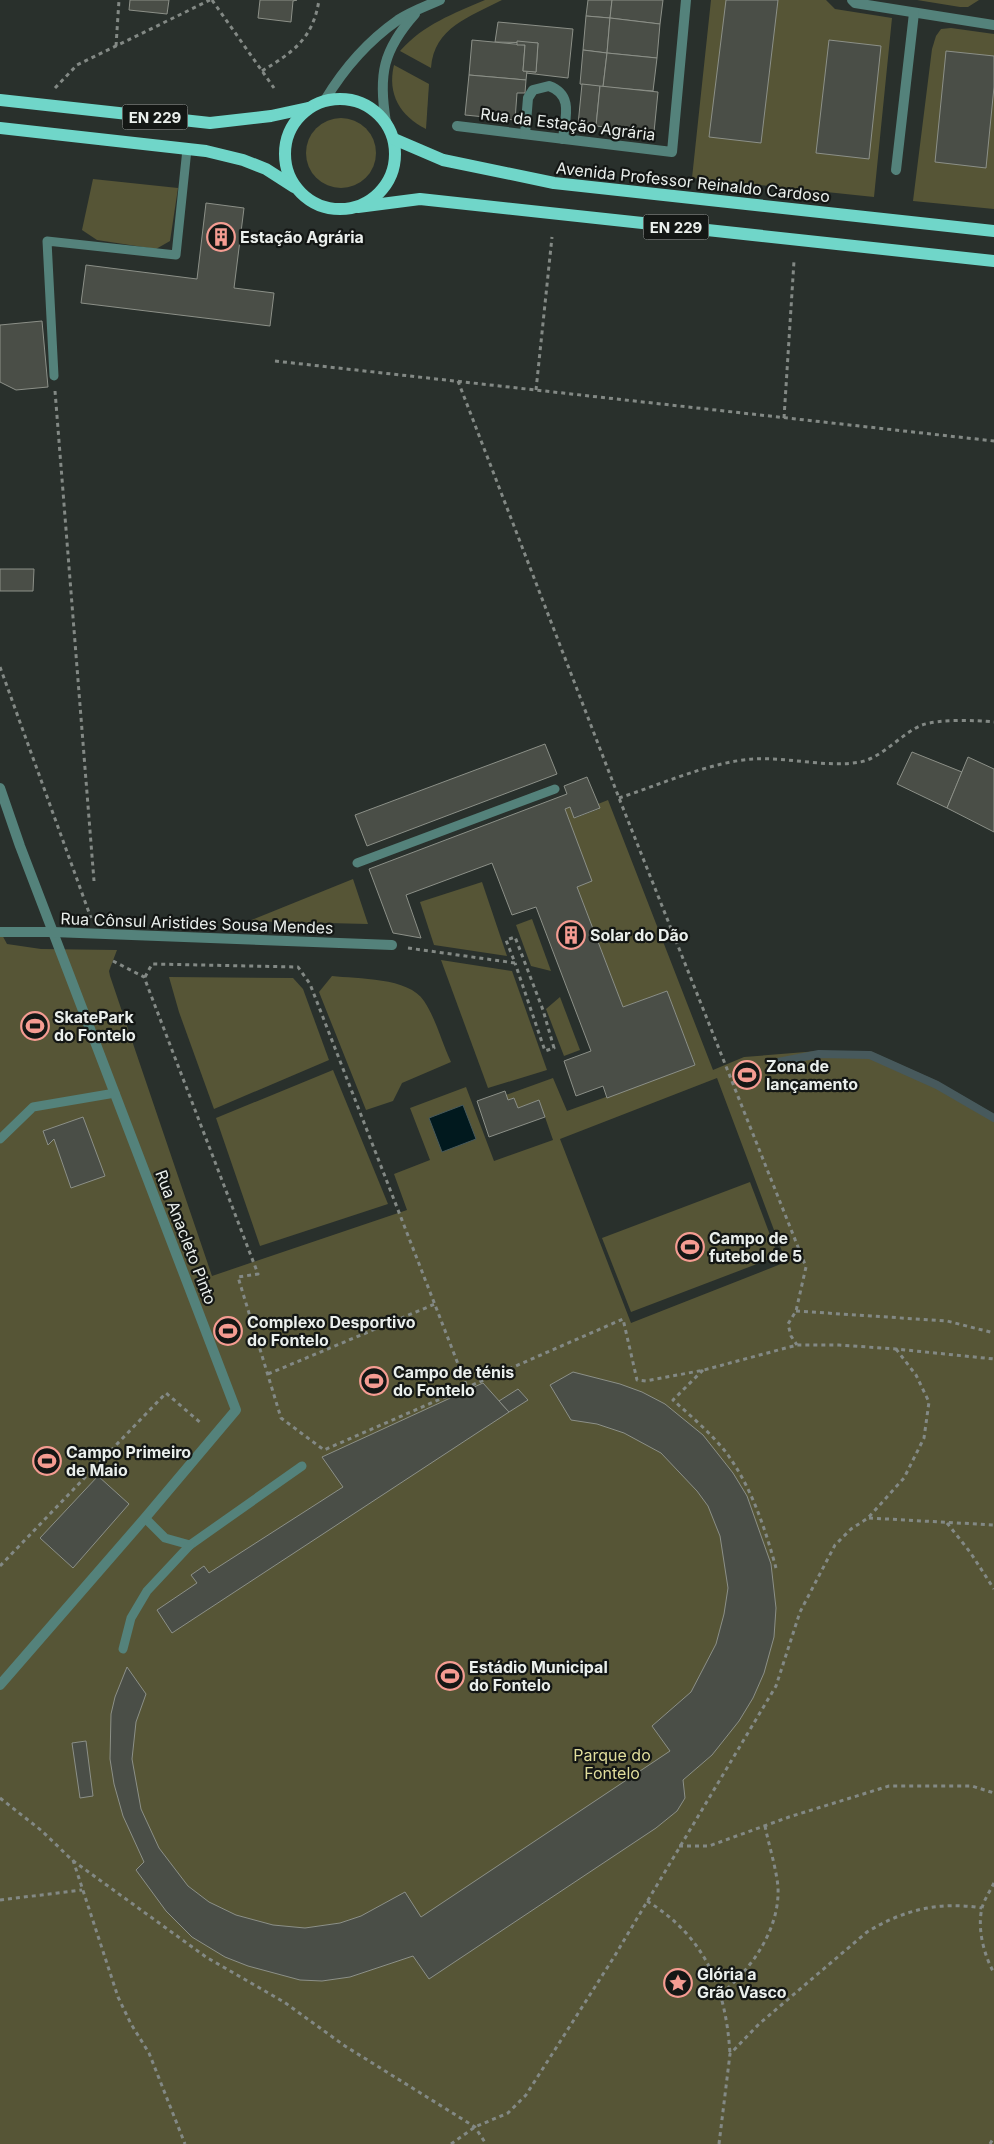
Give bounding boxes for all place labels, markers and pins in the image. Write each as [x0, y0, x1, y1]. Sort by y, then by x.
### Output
building icon: Estação Agrária [206, 222, 236, 252]
place label: Estação Agrária [240, 227, 364, 247]
building icon: Solar do Dão [556, 920, 586, 950]
place label: Solar do Dão [590, 925, 689, 945]
place label: SkatePark do Fontelo [54, 1007, 136, 1045]
sports icon: SkatePark do Fontelo [20, 1011, 50, 1041]
place label: Zona de lançamento [766, 1056, 858, 1094]
sports icon: Zona de lançamento [732, 1060, 762, 1090]
place label: Campo de futebol de 5 [709, 1228, 802, 1266]
sports icon: Campo de futebol de 5 [675, 1232, 705, 1262]
place label: Complexo Desportivo do Fontelo [247, 1312, 416, 1350]
sports icon: Complexo Desportivo do Fontelo [213, 1316, 243, 1346]
place label: Campo de ténis do Fontelo [393, 1362, 514, 1400]
sports icon: Campo de ténis do Fontelo [359, 1366, 389, 1396]
place label: Campo Primeiro de Maio [66, 1442, 191, 1480]
sports icon: Campo Primeiro de Maio [32, 1446, 62, 1476]
place label: Estádio Municipal do Fontelo [469, 1657, 608, 1695]
sports icon: Estádio Municipal do Fontelo [435, 1661, 465, 1691]
place label: Glória a Grão Vasco [697, 1964, 787, 2002]
place icon: Glória a Grão Vasco [663, 1968, 693, 1998]

